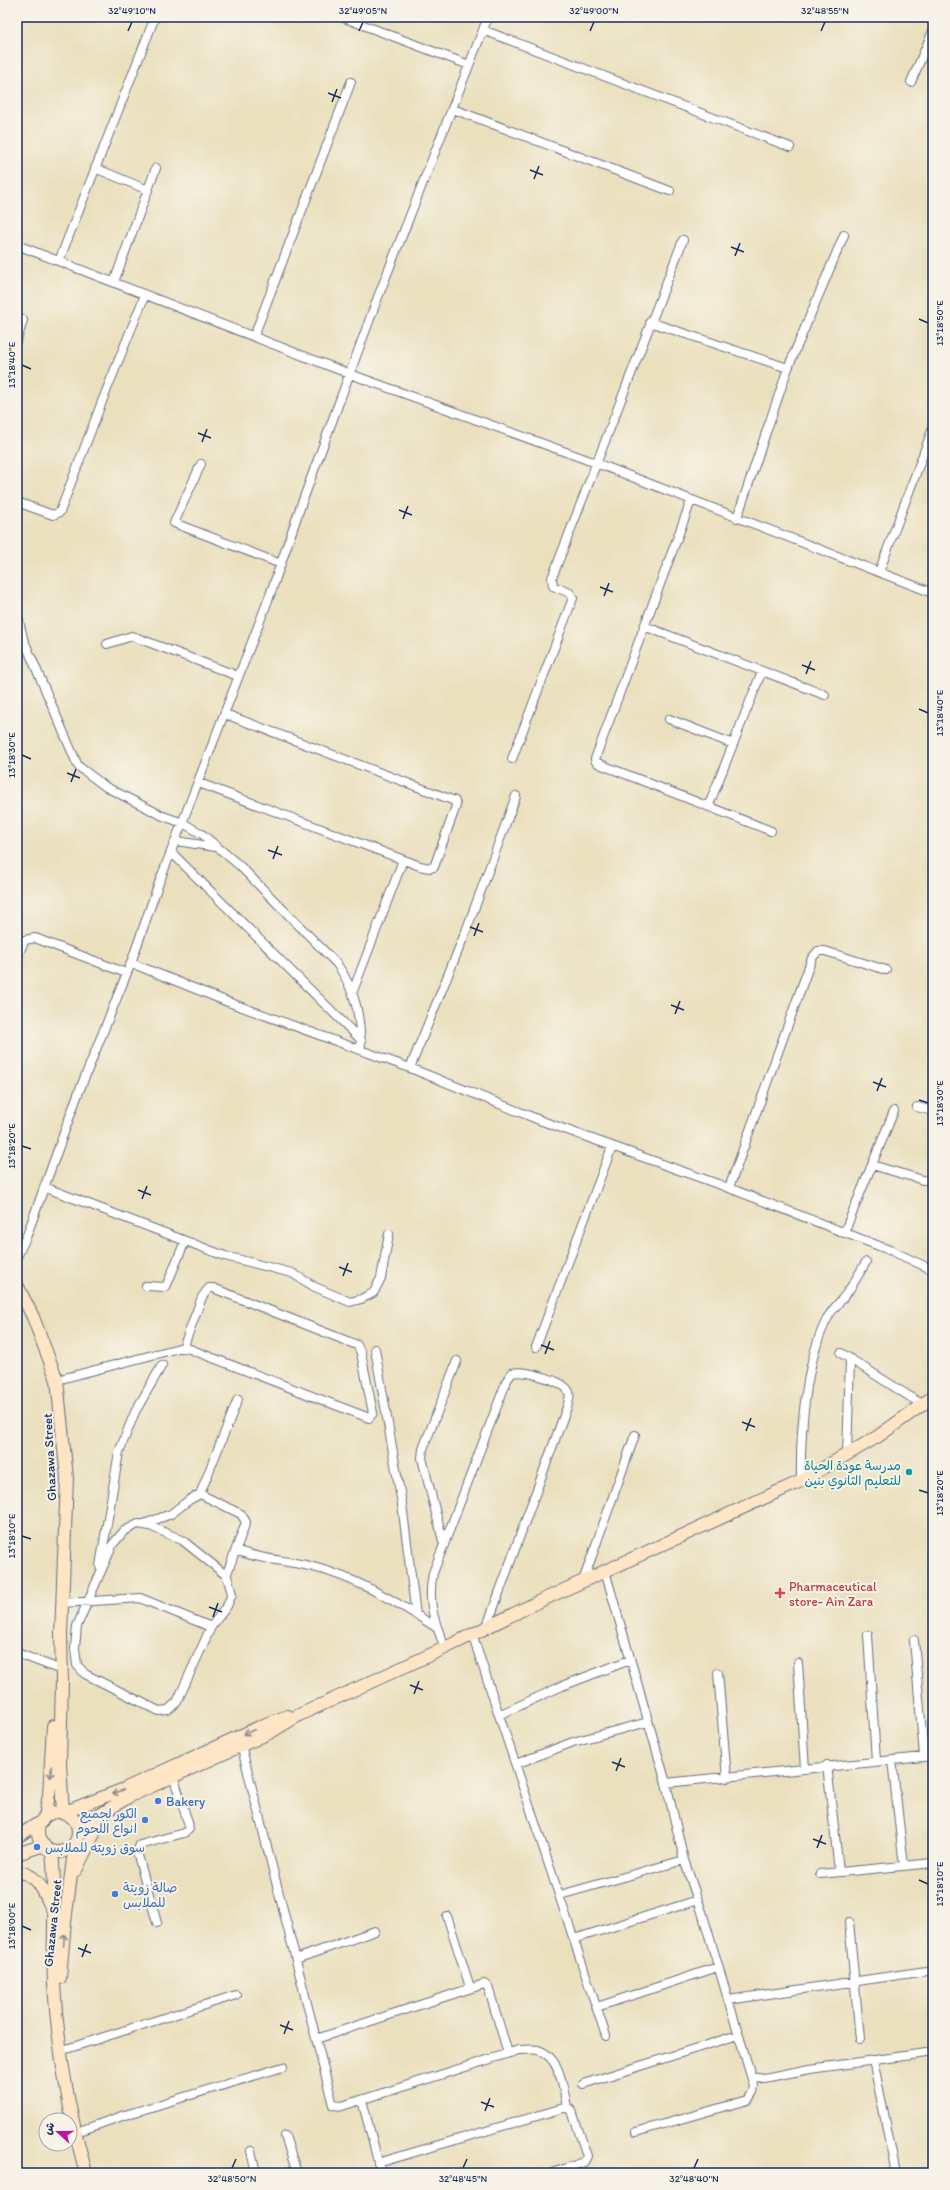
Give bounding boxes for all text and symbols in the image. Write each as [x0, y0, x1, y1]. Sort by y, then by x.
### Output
text: 32°49'10"N [108, 4, 156, 17]
text: 32°49'05"N [339, 4, 388, 17]
text: 32°49'00"N [569, 4, 619, 17]
text: 32°48'55"N [801, 4, 849, 17]
text: 13°18'50"E [933, 300, 946, 346]
text: 13°18'40"E [5, 341, 18, 388]
text: 13°18'40"E [933, 689, 946, 736]
text: 13°18'30"E [5, 732, 18, 778]
text: 13°18'30"E [933, 1080, 946, 1126]
text: 13°18'20"E [5, 1123, 18, 1169]
street label: Ghazawa Street [40, 1413, 59, 1501]
place label: مدرسة عودة الحياة للتعليم الثانوي بنين [804, 1458, 901, 1491]
marker: مدرسة عودة الحياة للتعليم الثانوي بنين [904, 1467, 914, 1477]
text: 13°18'20"E [933, 1470, 946, 1516]
text: 13°18'10"E [5, 1513, 18, 1559]
place label: Pharmaceutical store- Ain Zara [789, 1579, 877, 1609]
marker: Pharmaceutical store- Ain Zara [774, 1587, 786, 1599]
one-way arrow [243, 1729, 255, 1736]
one-way arrow [47, 1765, 54, 1778]
one-way arrow [112, 1788, 124, 1796]
place label: Bakery [166, 1794, 205, 1809]
marker: Bakery [153, 1796, 163, 1806]
place label: الكور لجميع انواع اللحوم [76, 1806, 137, 1839]
marker: الكور لجميع انواع اللحوم [140, 1815, 150, 1825]
place label: سوق زويته للملابس [45, 1840, 145, 1856]
marker: سوق زويته للملابس [32, 1842, 42, 1852]
text: 13°18'10"E [933, 1861, 946, 1907]
street label: Ghazawa Street [40, 1878, 65, 1968]
place label: صالة زويتة للملابس [123, 1880, 177, 1911]
marker: صالة زويتة للملابس [110, 1889, 120, 1899]
text: 13°18'00"E [5, 1902, 18, 1949]
one-way arrow [60, 1934, 67, 1947]
north arrow [38, 2112, 78, 2152]
text: ش [41, 2121, 57, 2137]
text: 32°48'50"N [208, 2172, 257, 2185]
text: 32°48'45"N [439, 2172, 488, 2185]
text: 32°48'40"N [669, 2172, 719, 2185]

